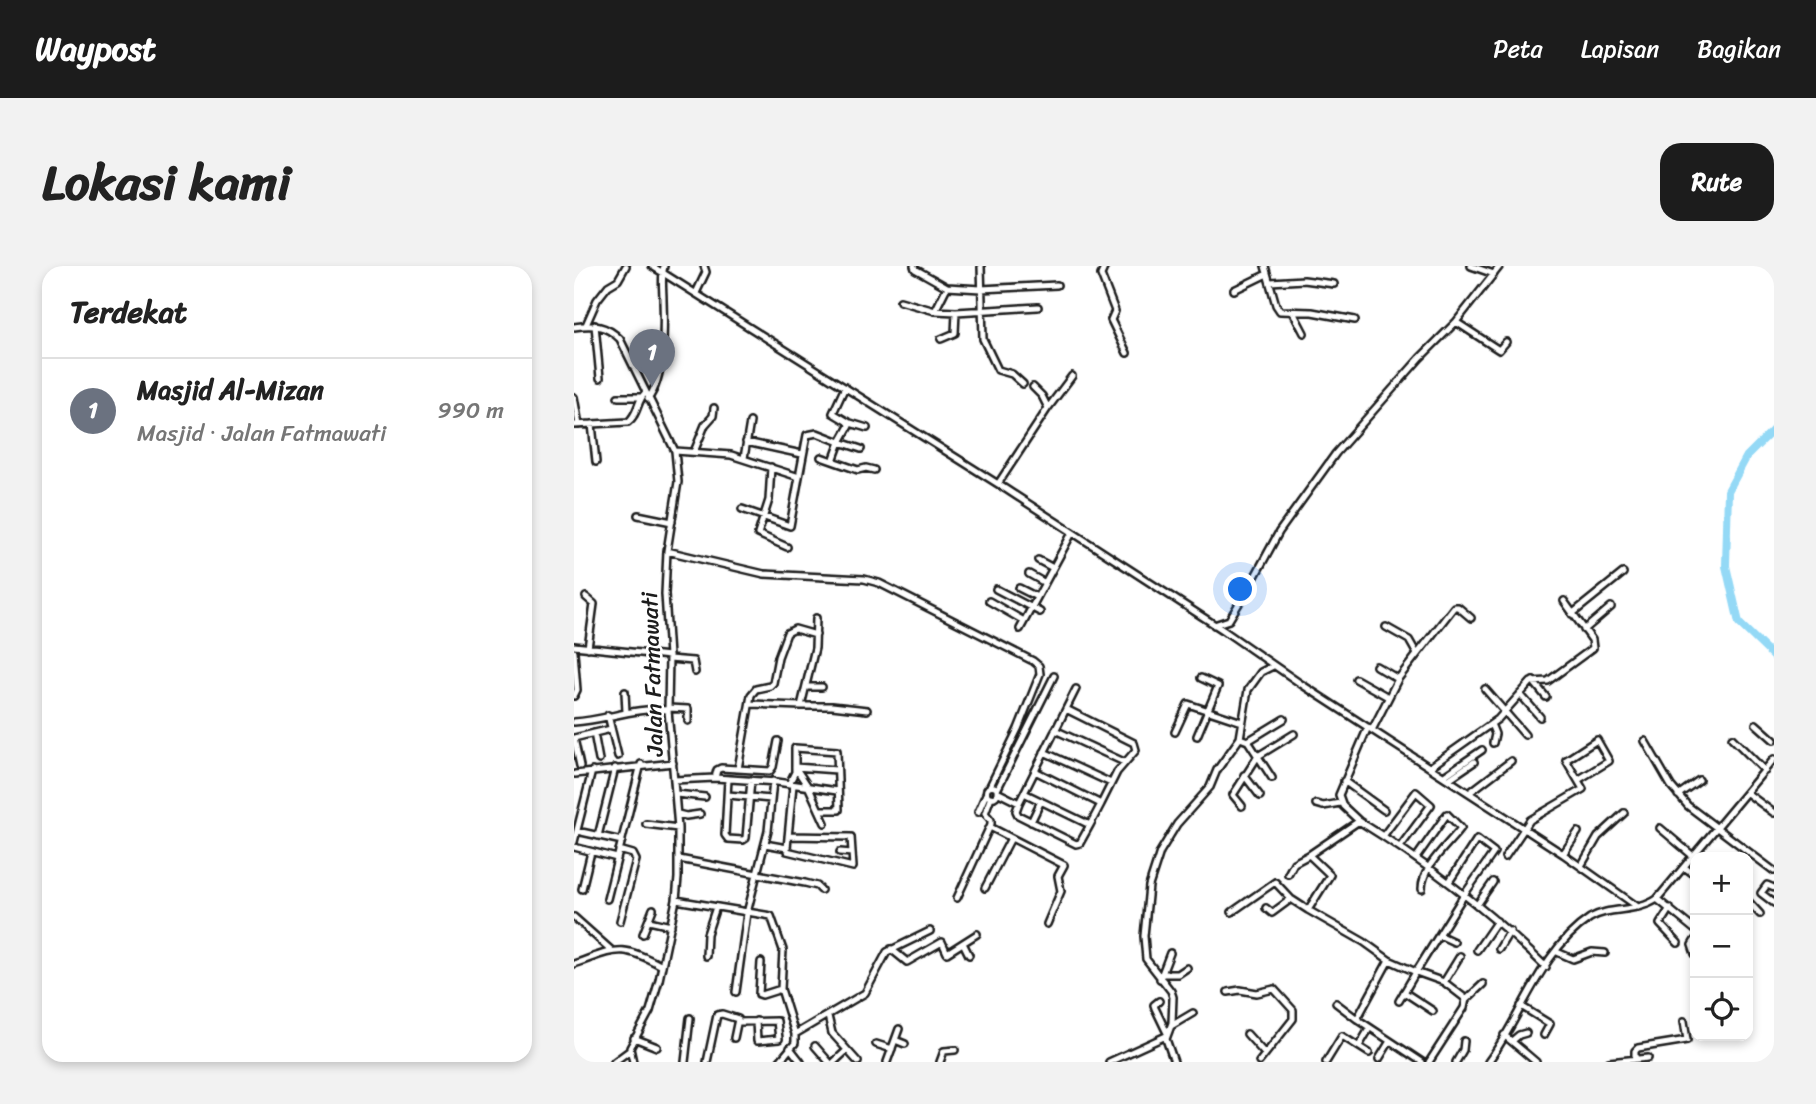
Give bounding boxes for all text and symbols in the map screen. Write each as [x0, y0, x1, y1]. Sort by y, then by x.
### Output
text: Waypost [35, 20, 156, 78]
text: Peta [1493, 28, 1543, 70]
text: Lapisan [1581, 28, 1659, 70]
text: Bagikan [1697, 28, 1781, 70]
text: Lokasi kami [42, 139, 291, 226]
button: Rute [1660, 143, 1774, 221]
text: Terdekat [70, 285, 187, 339]
pin: 1 [629, 329, 675, 387]
text: Masjid Al-Mizan [137, 367, 324, 413]
text: 1 [88, 390, 98, 431]
text: 990 m [438, 390, 504, 431]
text: Masjid · Jalan Fatmawati [137, 413, 386, 454]
your location [1223, 572, 1257, 606]
street label: Jalan Fatmawati [629, 590, 676, 758]
map controls [1690, 852, 1753, 1041]
button: + [1690, 852, 1753, 915]
button: − [1690, 915, 1753, 978]
button: locate [1690, 978, 1753, 1041]

